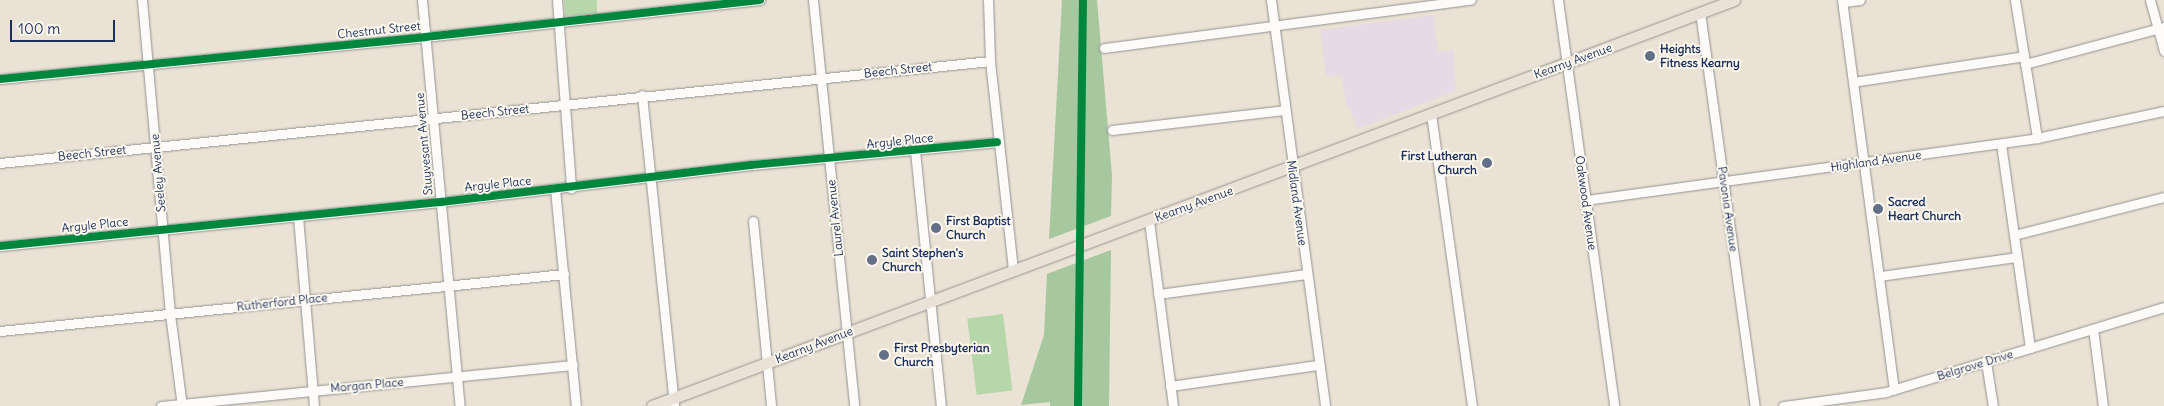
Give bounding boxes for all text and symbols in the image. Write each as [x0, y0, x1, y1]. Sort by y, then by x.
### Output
scale bar [12, 10, 118, 42]
street label: Chestnut Street [337, 18, 421, 42]
text: 100 m [18, 19, 60, 38]
street label: Kearny Avenue [1532, 40, 1614, 82]
place label: Heights Fitness Kearny [1660, 42, 1740, 70]
marker: Heights Fitness Kearny [1644, 50, 1656, 62]
street label: Beech Street [863, 59, 933, 81]
street label: Stuyvesant Avenue [412, 92, 436, 196]
street label: Beech Street [460, 101, 530, 123]
street label: Argyle Place [866, 130, 934, 152]
street label: Seeley Avenue [147, 133, 169, 213]
street label: Beech Street [57, 142, 127, 164]
street label: Highland Avenue [1830, 147, 1922, 175]
place label: First Lutheran Church [1401, 149, 1477, 177]
street label: Oakwood Avenue [1572, 155, 1600, 251]
marker: First Lutheran Church [1481, 157, 1493, 169]
street label: Midland Avenue [1284, 159, 1310, 247]
street label: Pavonia Avenue [1715, 165, 1741, 253]
street label: Argyle Place [464, 173, 532, 195]
street label: Laurel Avenue [824, 179, 846, 257]
street label: Kearny Avenue [1153, 183, 1235, 225]
place label: Sacred Heart Church [1888, 195, 1961, 223]
marker: Sacred Heart Church [1872, 203, 1884, 215]
street label: Argyle Place [61, 214, 129, 236]
place label: First Baptist Church [946, 214, 1010, 242]
marker: First Baptist Church [930, 222, 942, 234]
place label: Saint Stephen's Church [882, 246, 964, 274]
marker: Saint Stephen's Church [866, 254, 878, 266]
street label: Rutherford Place [236, 290, 328, 314]
street label: Kearny Avenue [773, 324, 855, 366]
place label: First Presbyterian Church [894, 341, 990, 369]
street label: Belgrove Drive [1935, 347, 2015, 383]
marker: First Presbyterian Church [878, 349, 890, 361]
street label: Morgan Place [330, 375, 404, 395]

